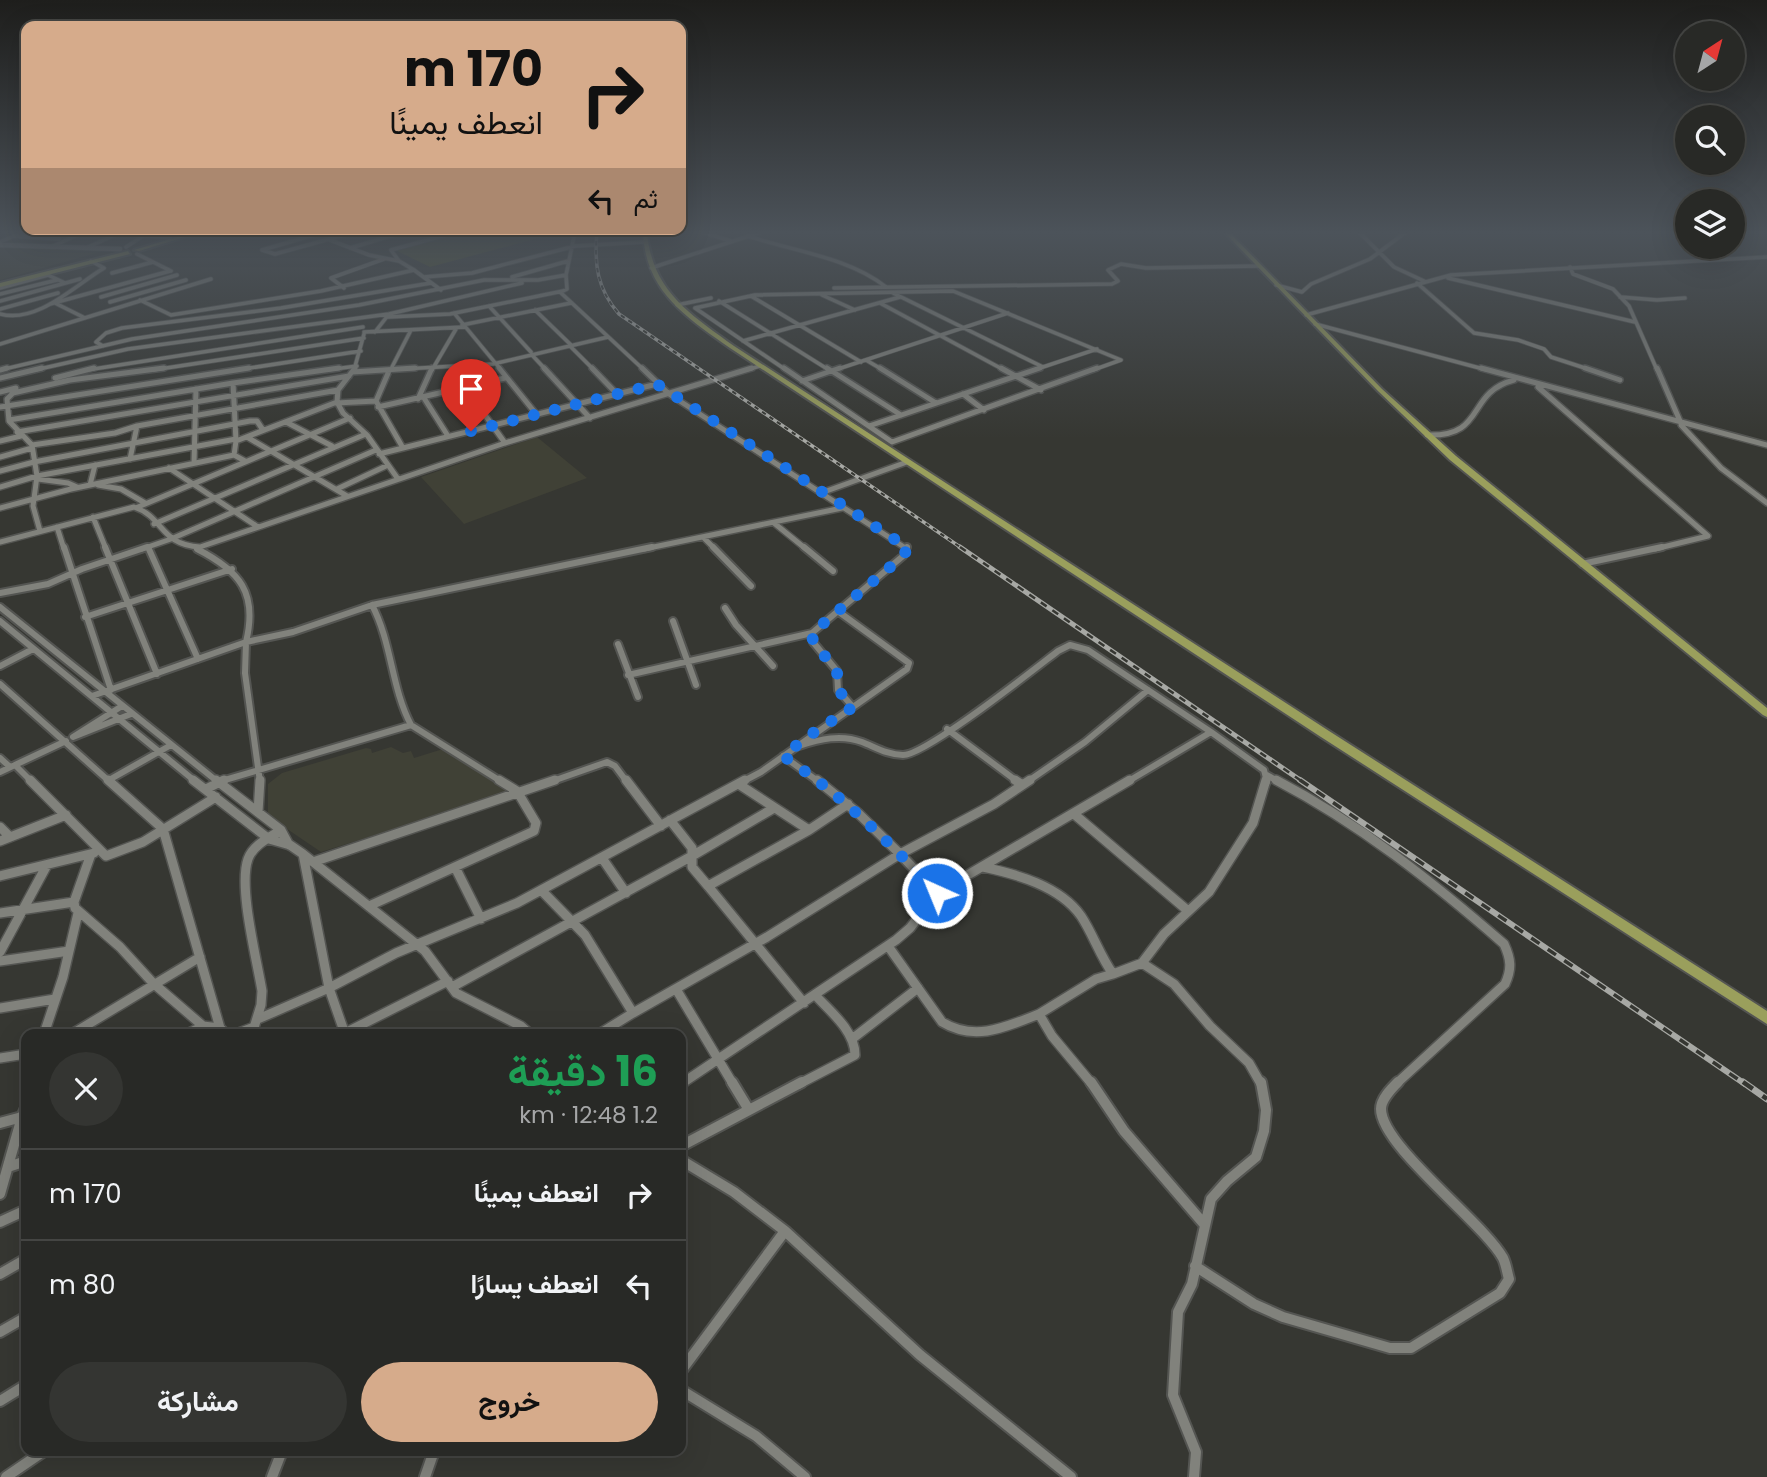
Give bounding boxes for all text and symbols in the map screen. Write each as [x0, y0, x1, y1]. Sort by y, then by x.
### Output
north arrow [1675, 21, 1745, 91]
map controls [1675, 21, 1745, 259]
text: 170 m [404, 35, 543, 103]
icon: right [567, 49, 658, 140]
text: انعطف يمينًا [389, 100, 543, 145]
button: search [1675, 105, 1745, 175]
text: ثم [634, 181, 658, 217]
icon: left [582, 182, 620, 220]
button: layers [1675, 189, 1745, 259]
pin [441, 359, 501, 431]
icon: arrive [452, 370, 490, 408]
position arrow [900, 856, 974, 930]
text: 16 دقيقة [508, 1042, 658, 1101]
button: close [49, 1052, 123, 1126]
text: 1.2 km · 12:48 [519, 1099, 658, 1131]
text: انعطف يمينًا [474, 1175, 599, 1211]
text: 170 m [49, 1176, 122, 1212]
icon: right [620, 1176, 658, 1214]
text: انعطف يسارًا [470, 1266, 599, 1302]
text: 80 m [49, 1267, 115, 1303]
icon: left [620, 1267, 658, 1305]
button: مشاركة [49, 1362, 347, 1442]
button: خروج [361, 1362, 658, 1442]

